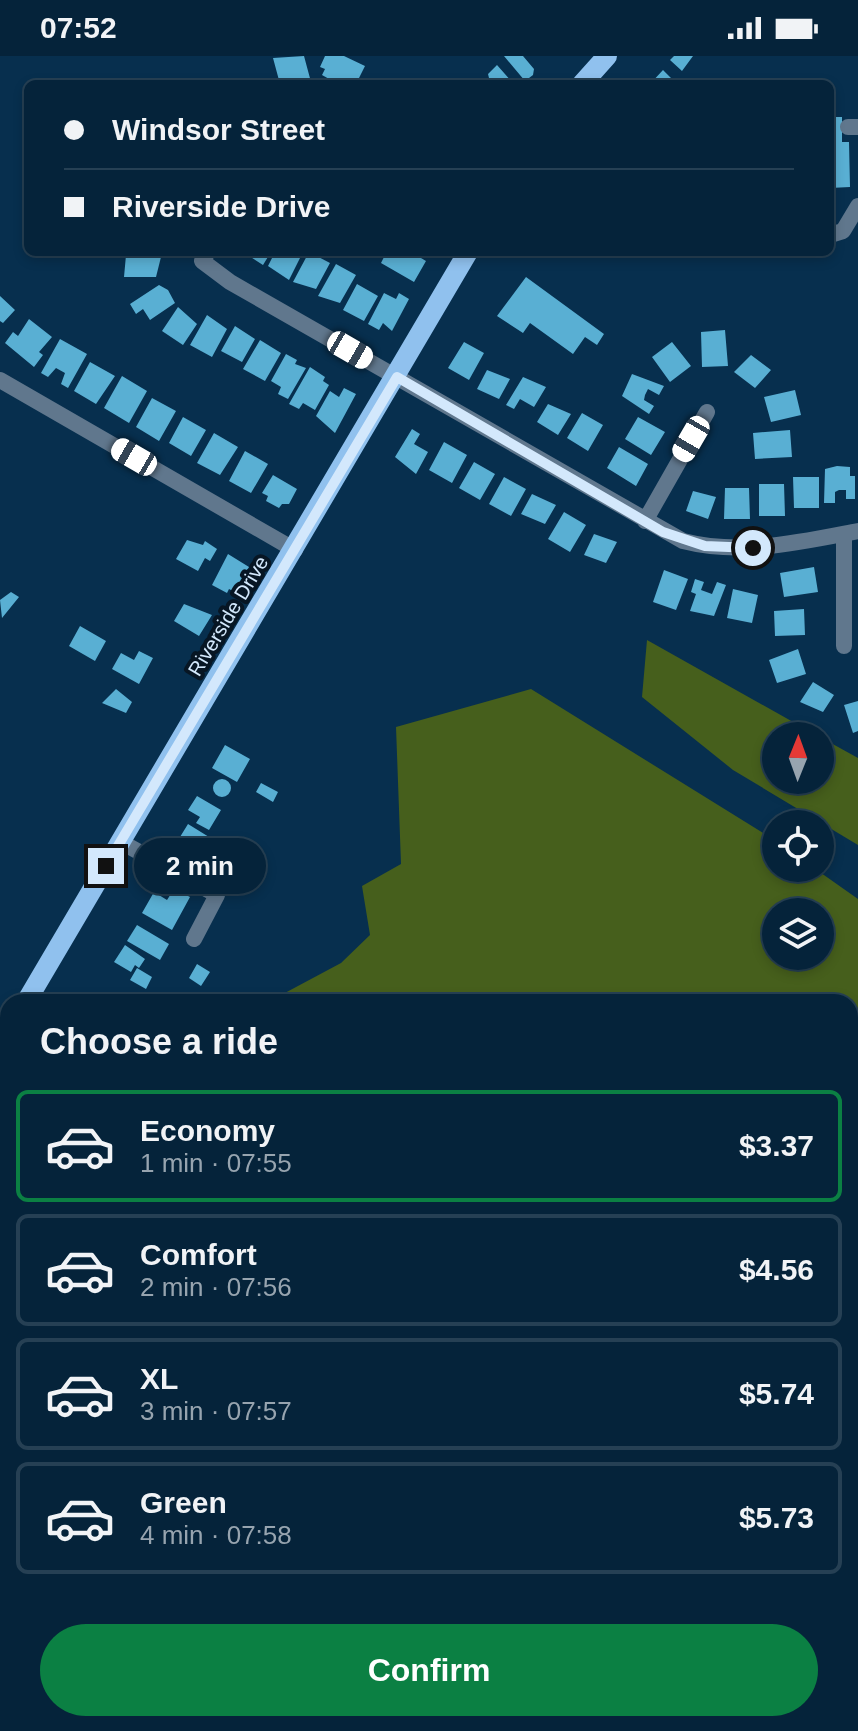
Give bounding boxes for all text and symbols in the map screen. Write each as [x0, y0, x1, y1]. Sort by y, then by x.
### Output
text: 07:52 [40, 11, 117, 44]
text: Windsor Street [112, 113, 325, 146]
text: Riverside Drive [112, 190, 330, 223]
car [323, 328, 377, 372]
car [669, 412, 713, 466]
car [107, 435, 161, 479]
route start [735, 530, 771, 566]
street label: Riverside Drive [184, 552, 272, 680]
north arrow [762, 722, 834, 794]
map controls [762, 722, 834, 970]
button: locate [762, 810, 834, 882]
callout: 2 min [134, 838, 266, 894]
route end [88, 848, 124, 884]
text: 2 min [166, 851, 234, 881]
button: layers [762, 898, 834, 970]
text: Choose a ride [40, 1021, 278, 1062]
icon: car [44, 1110, 116, 1182]
text: Economy [140, 1114, 275, 1147]
text: $3.37 [739, 1129, 814, 1162]
text: 1 min · 07:55 [140, 1148, 292, 1178]
icon: car [44, 1234, 116, 1306]
text: Comfort [140, 1238, 257, 1271]
text: $4.56 [739, 1253, 814, 1286]
text: 2 min · 07:56 [140, 1272, 292, 1302]
icon: car [44, 1358, 116, 1430]
text: XL [140, 1362, 178, 1395]
text: $5.74 [739, 1377, 814, 1410]
text: 3 min · 07:57 [140, 1396, 292, 1426]
icon: car [44, 1482, 116, 1554]
text: Green [140, 1486, 227, 1519]
text: $5.73 [739, 1501, 814, 1534]
text: 4 min · 07:58 [140, 1520, 292, 1550]
button: Confirm [40, 1624, 818, 1716]

